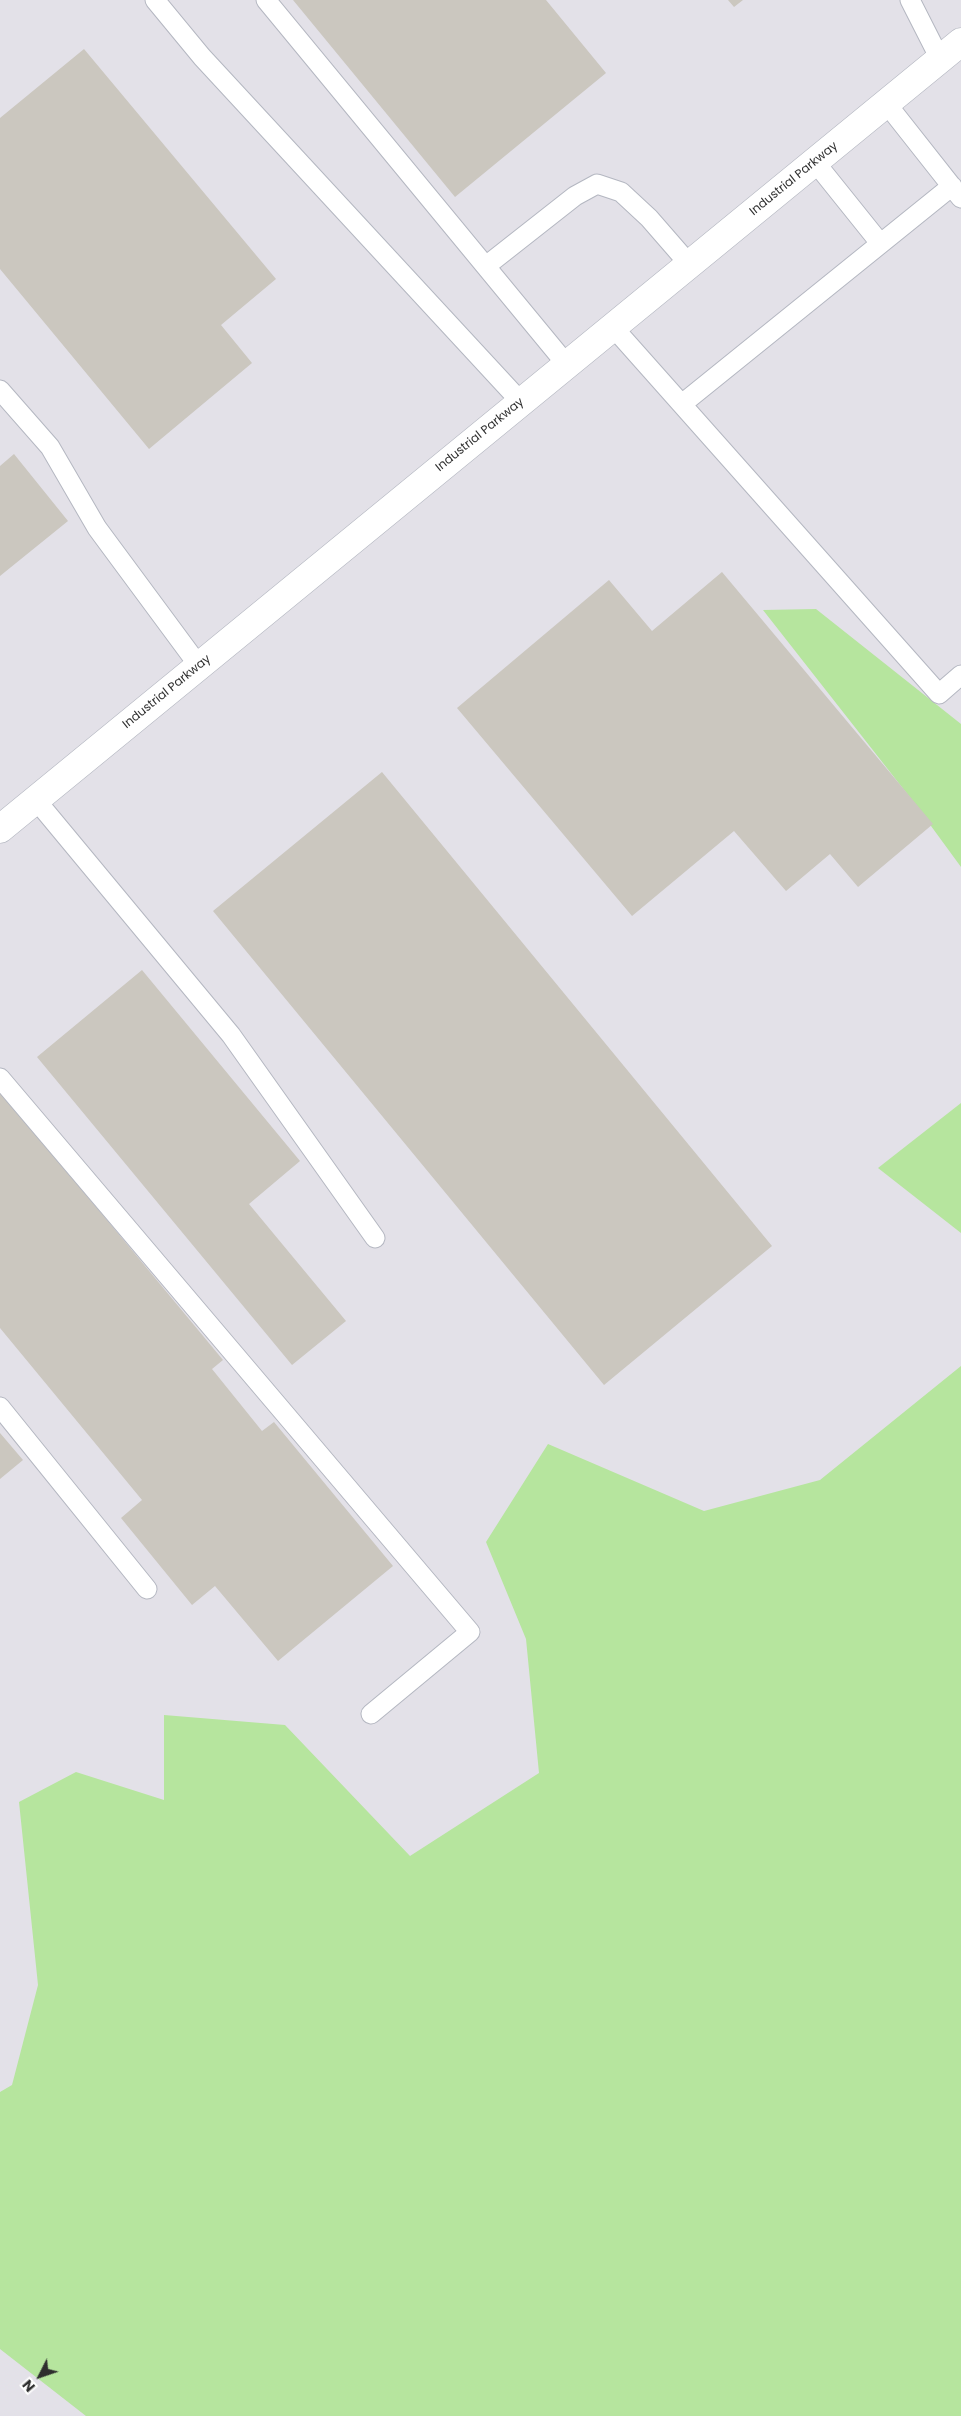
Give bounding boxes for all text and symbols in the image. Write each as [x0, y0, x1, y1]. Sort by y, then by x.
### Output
street label: Industrial Parkway [747, 139, 841, 219]
street label: Industrial Parkway [433, 395, 527, 475]
street label: Industrial Parkway [120, 652, 214, 732]
north arrow [15, 2351, 65, 2401]
text: N [18, 2375, 40, 2396]

